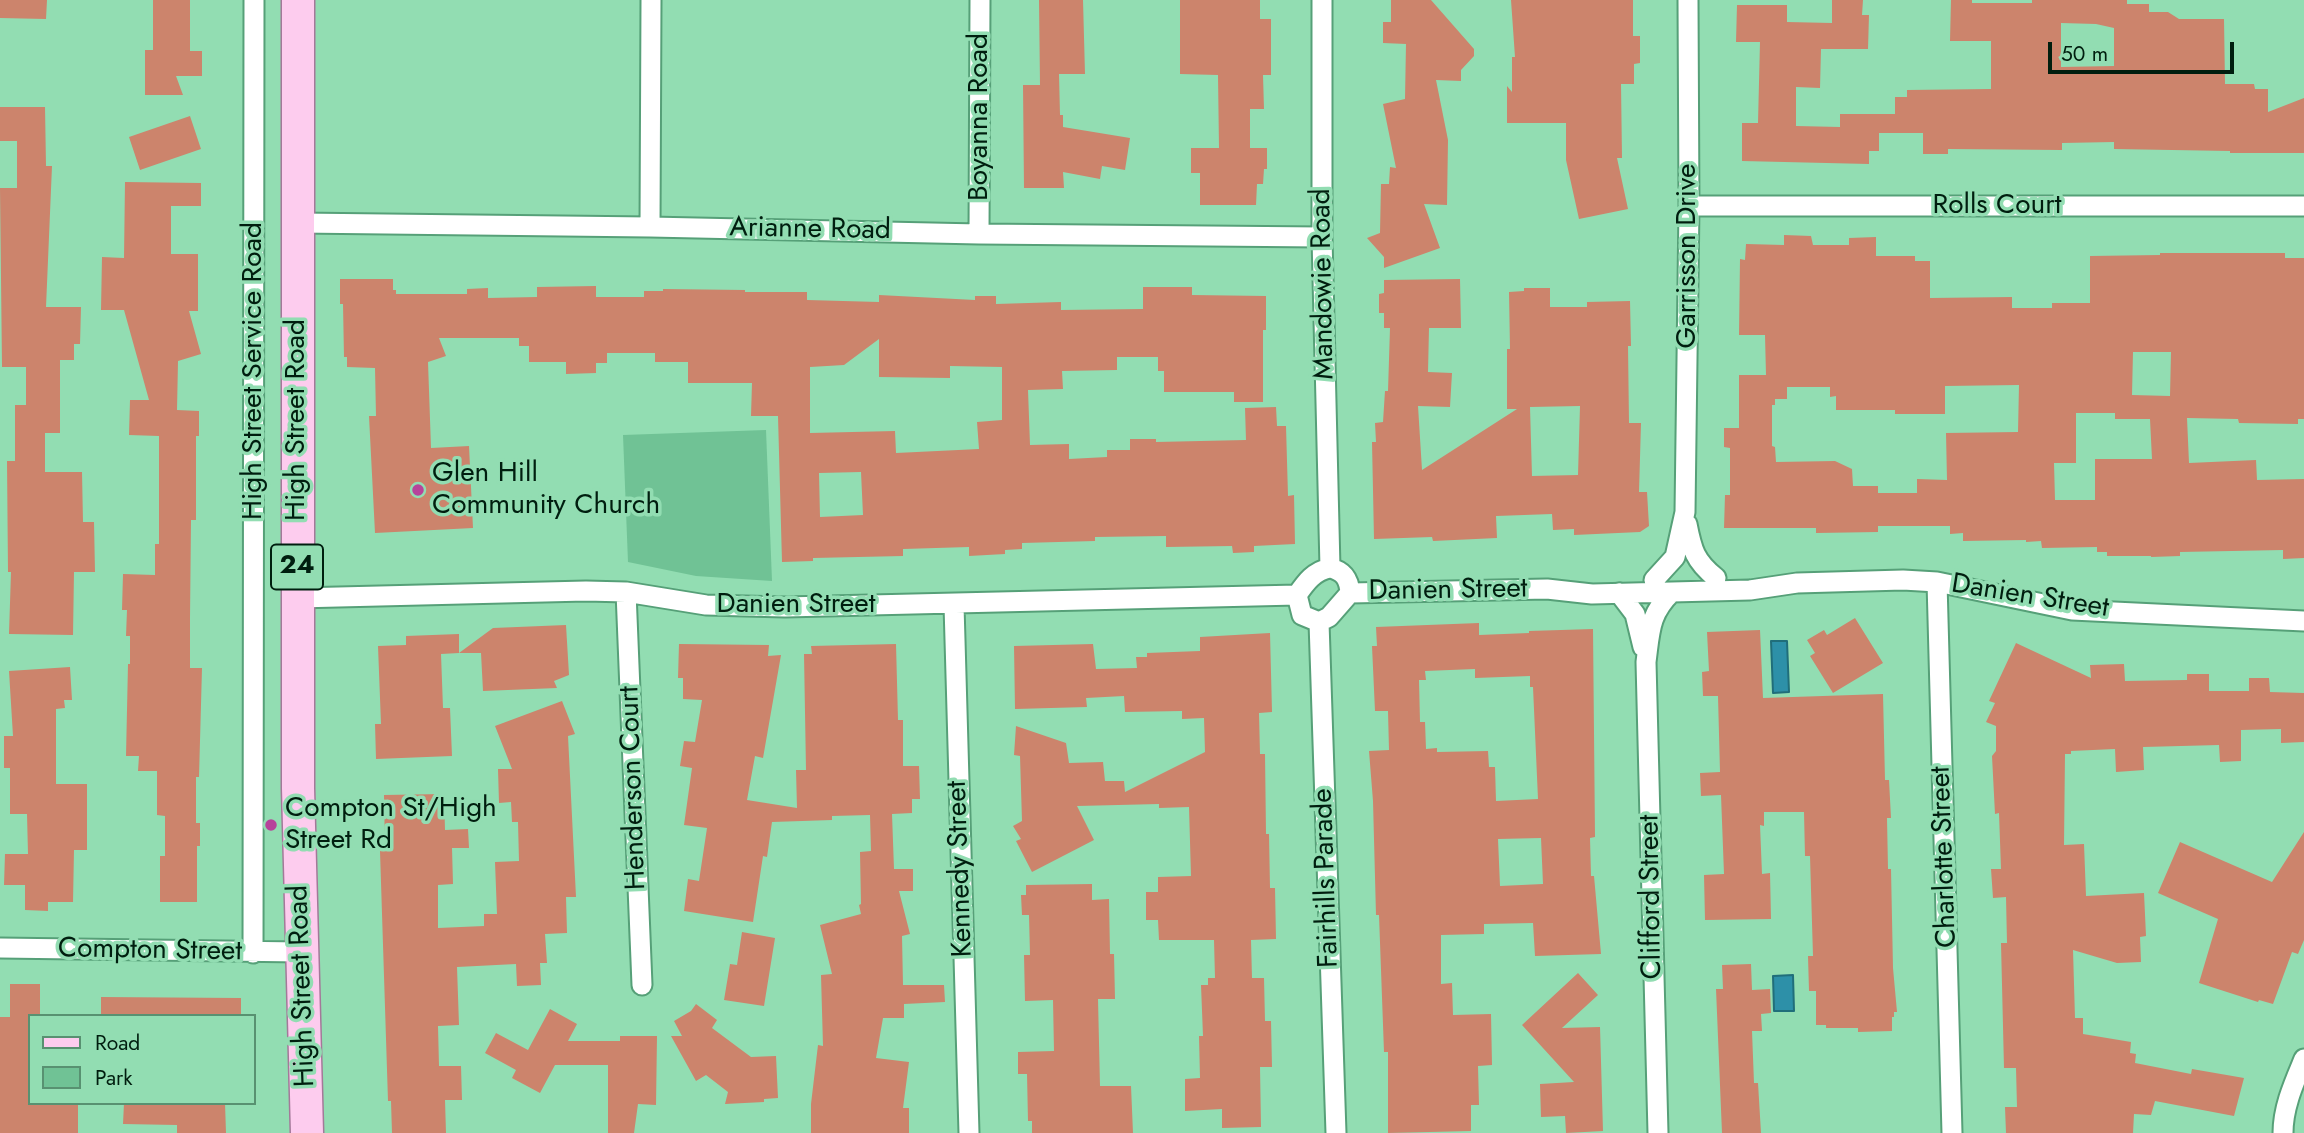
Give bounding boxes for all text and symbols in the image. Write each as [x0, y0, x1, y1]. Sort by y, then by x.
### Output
scale bar [2052, 28, 2238, 72]
street label: Boyanna Road [963, 33, 997, 201]
text: 50 m [2061, 39, 2108, 69]
street label: Garrisson Drive [1671, 164, 1705, 348]
street label: Mandowie Road [1306, 188, 1342, 380]
street label: Rolls Court [1932, 189, 2062, 223]
street label: Arianne Road [729, 212, 891, 248]
street label: High Street Service Road [237, 222, 271, 520]
street label: High Street Road [280, 319, 314, 521]
place label: Glen Hill Community Church [432, 457, 660, 523]
marker: Glen Hill Community Church [410, 482, 426, 498]
road number: 24 [271, 544, 323, 590]
street label: Danien Street [1949, 568, 2111, 626]
street label: Danien Street [1368, 573, 1528, 609]
street label: Danien Street [717, 588, 875, 622]
street label: Henderson Court [614, 685, 654, 891]
street label: Charlotte Street [1925, 766, 1965, 948]
street label: Kennedy Street [941, 780, 981, 958]
street label: Fairhills Parade [1307, 788, 1347, 968]
place label: Compton St/High Street Rd [285, 792, 497, 858]
street label: Clifford Street [1634, 814, 1670, 980]
marker: Compton St/High Street Rd [263, 817, 279, 833]
street label: High Street Road [283, 884, 323, 1088]
street label: Compton Street [58, 933, 242, 969]
legend [28, 1014, 256, 1105]
text: Road [95, 1028, 140, 1058]
text: Park [95, 1063, 132, 1093]

